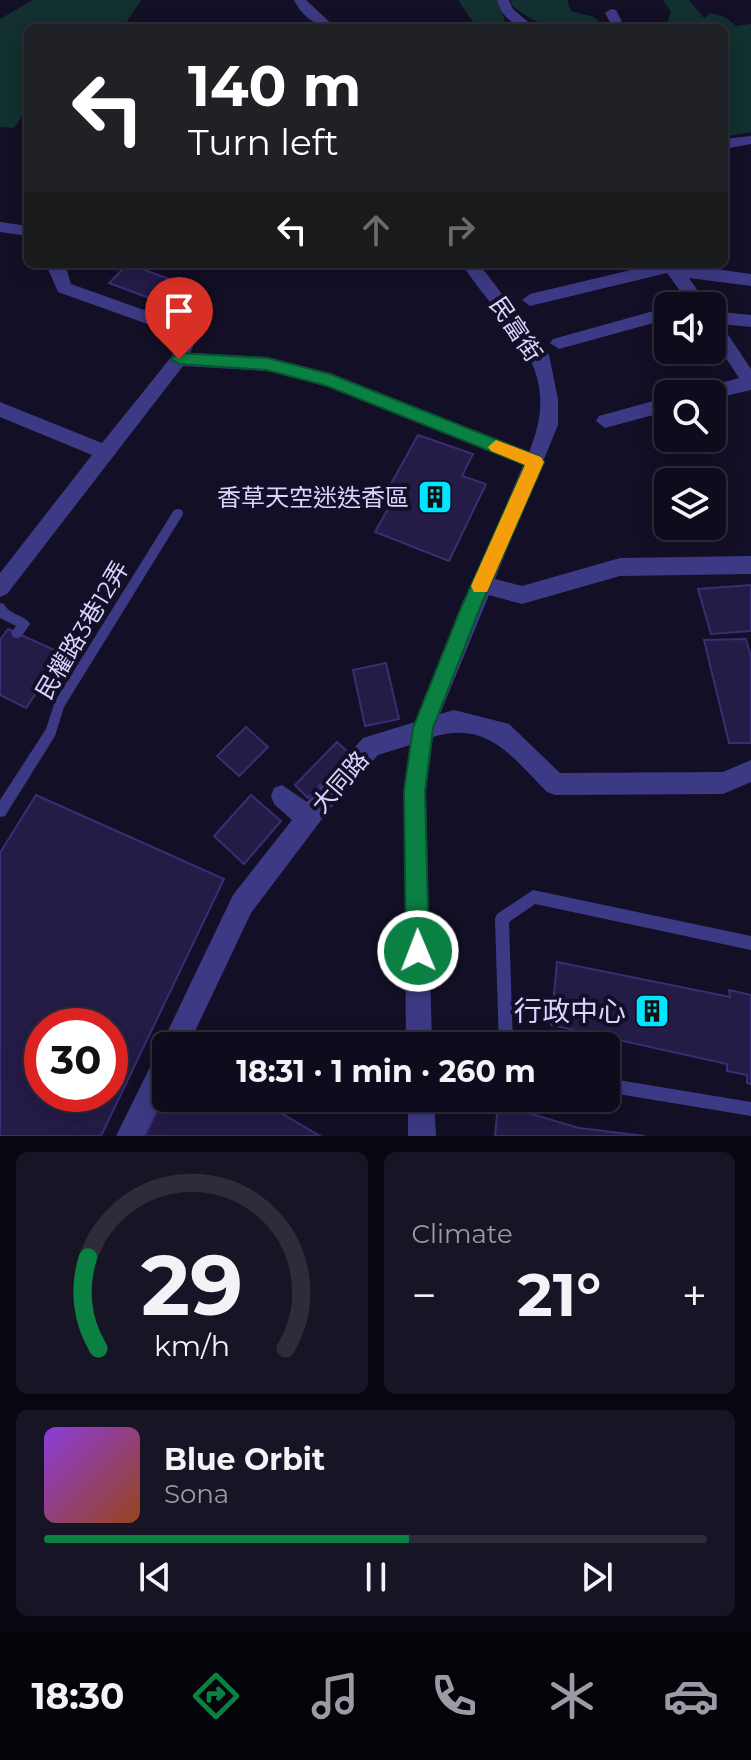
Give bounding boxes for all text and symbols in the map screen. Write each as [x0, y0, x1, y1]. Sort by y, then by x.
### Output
text: 140 m [188, 52, 361, 120]
icon: left [56, 56, 160, 160]
text: Turn left [188, 120, 339, 164]
icon: left [270, 208, 314, 252]
icon: ahead [354, 208, 398, 252]
icon: right [438, 208, 482, 252]
pin [145, 277, 213, 359]
icon: arrive [157, 289, 201, 333]
street label: 民富街 [484, 291, 548, 367]
map controls [654, 292, 726, 540]
button: sound [654, 292, 726, 364]
button: search [654, 380, 726, 452]
button: layers [654, 468, 726, 540]
building icon: 香草天空迷迭香區 [416, 478, 454, 516]
place label: 香草天空迷迭香區 [217, 483, 409, 512]
street label: 民權路3巷12弄 [29, 556, 135, 704]
street label: 大同路 [305, 745, 375, 819]
position arrow [376, 909, 460, 993]
building icon: 行政中心 [633, 992, 671, 1030]
place label: 行政中心 [514, 994, 626, 1028]
speed limit sign: 30 [24, 1008, 128, 1112]
text: 18:31 · 1 min · 260 m [236, 1053, 536, 1090]
text: Climate [412, 1218, 513, 1250]
text: 29 [141, 1234, 243, 1336]
text: 21° [517, 1258, 601, 1331]
text: − [412, 1268, 437, 1322]
text: + [682, 1268, 707, 1322]
text: km/h [154, 1328, 230, 1363]
text: Blue Orbit [164, 1441, 325, 1478]
text: Sona [164, 1478, 229, 1510]
icon: previous [133, 1555, 177, 1599]
icon: pause [354, 1555, 398, 1599]
icon: next [575, 1555, 619, 1599]
icon: directions [188, 1668, 244, 1724]
icon: music [307, 1668, 363, 1724]
icon: phone [426, 1668, 482, 1724]
icon: climate [544, 1668, 600, 1724]
icon: car [663, 1668, 719, 1724]
text: 18:30 [31, 1674, 125, 1718]

